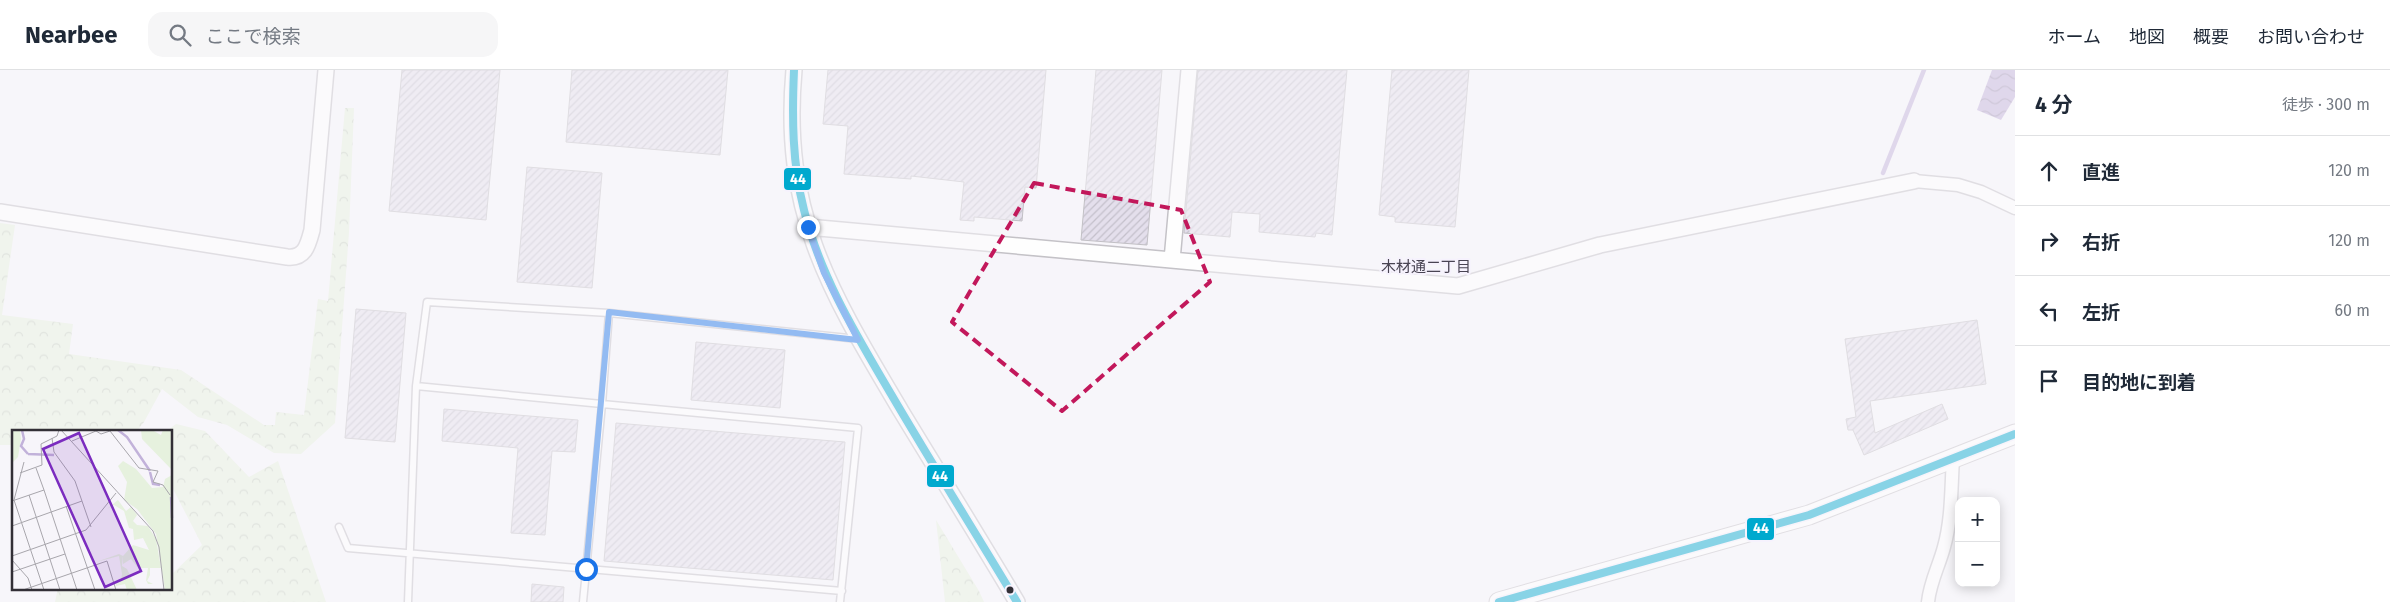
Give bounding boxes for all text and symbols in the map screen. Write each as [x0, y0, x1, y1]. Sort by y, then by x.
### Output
search box [148, 12, 498, 57]
text: Nearbee [25, 21, 118, 49]
icon: search [166, 21, 194, 49]
text: ここで検索 [206, 25, 301, 48]
text: ホーム [2048, 26, 2101, 48]
text: 地図 [2129, 26, 2165, 48]
text: 概要 [2193, 26, 2229, 48]
text: お問い合わせ [2257, 26, 2365, 48]
text: 4 分 [2035, 92, 2073, 118]
text: 徒歩 · 300 m [2282, 95, 2370, 114]
icon: ahead [2035, 157, 2063, 185]
text: 直進 [2082, 161, 2120, 184]
text: 120 m [2328, 161, 2370, 180]
line badge: 44 [783, 167, 812, 191]
text: 44 [790, 171, 806, 188]
route end [797, 216, 820, 239]
icon: right [2035, 227, 2063, 255]
text: 右折 [2082, 231, 2120, 254]
text: 120 m [2328, 231, 2370, 250]
district label: 木材通二丁目 [1381, 258, 1471, 276]
icon: left [2035, 297, 2063, 325]
text: 左折 [2082, 301, 2120, 324]
text: 60 m [2335, 301, 2370, 320]
icon: arrive [2035, 367, 2063, 395]
text: 目的地に到着 [2082, 371, 2196, 394]
inset map [12, 430, 172, 590]
line badge: 44 [926, 464, 955, 488]
text: 44 [932, 468, 948, 485]
map controls [1955, 497, 2000, 587]
button: + [1955, 497, 2000, 542]
line badge: 44 [1746, 517, 1775, 541]
text: 44 [1753, 520, 1769, 537]
button: − [1955, 542, 2000, 587]
route start [575, 558, 598, 581]
unlabelled marker [1005, 585, 1015, 595]

